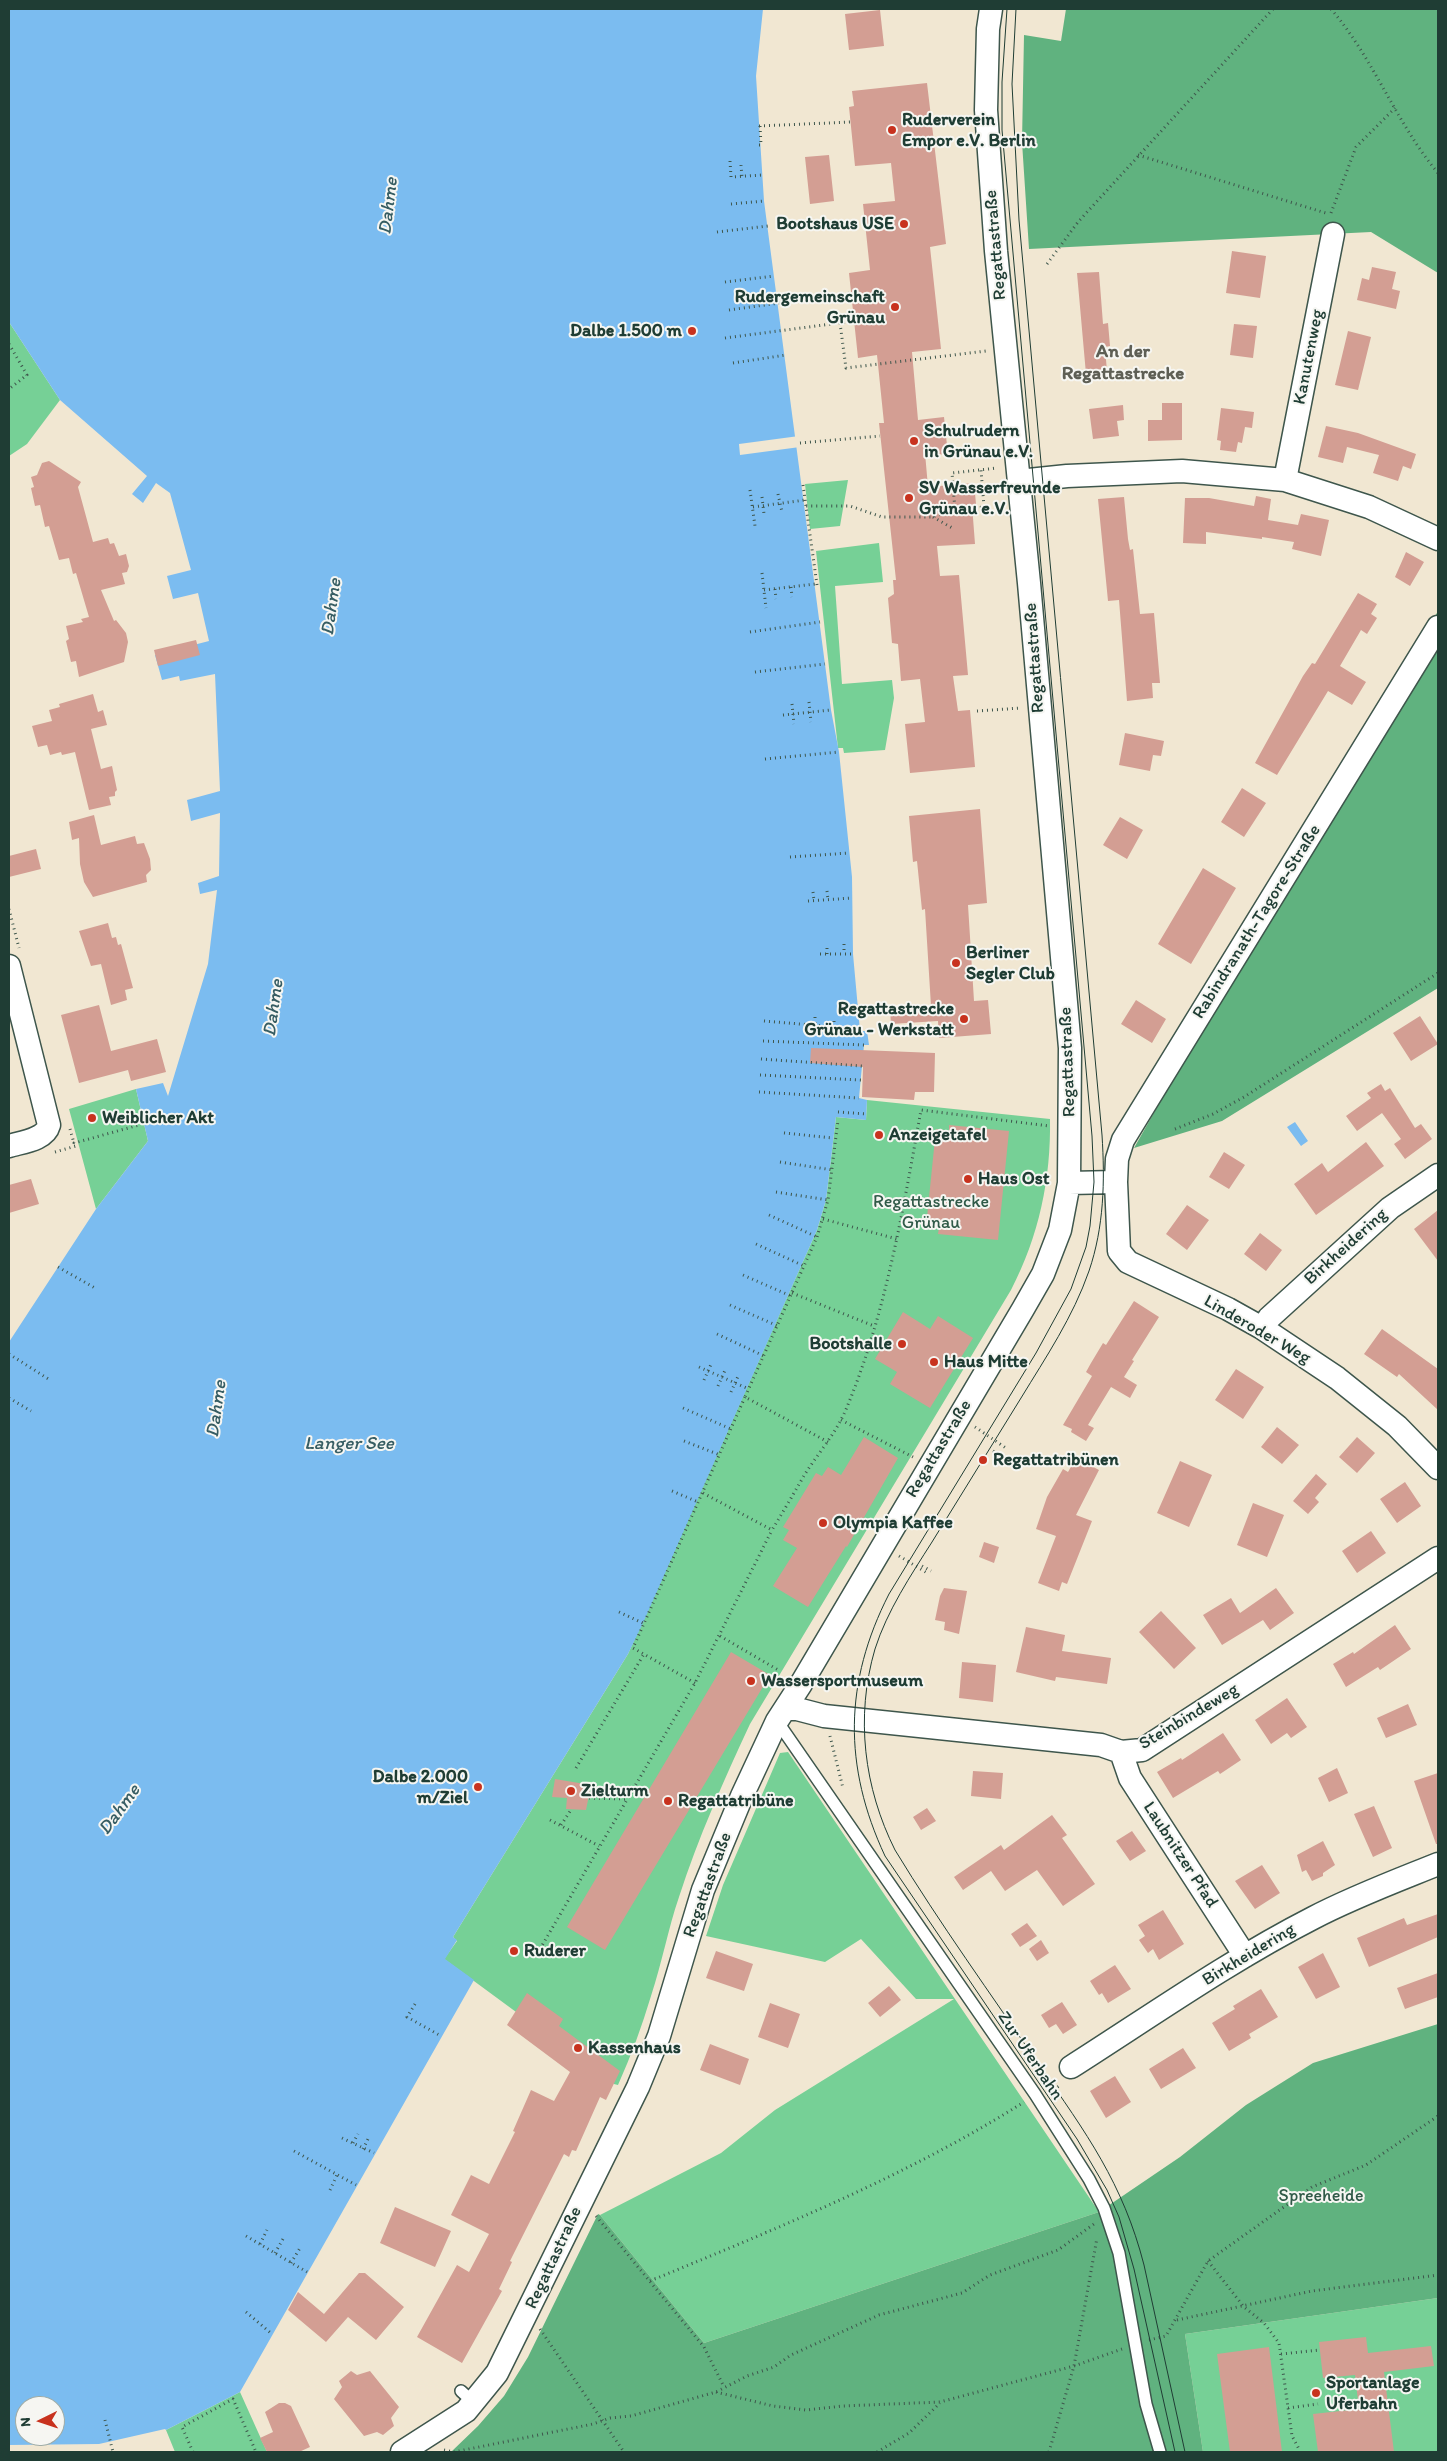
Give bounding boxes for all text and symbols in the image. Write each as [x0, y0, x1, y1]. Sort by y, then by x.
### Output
place label: Ruderverein Empor e.V. Berlin [902, 109, 1036, 152]
marker: Ruderverein Empor e.V. Berlin [886, 124, 898, 136]
water label: Dahme [374, 176, 404, 236]
street label: Regattastraße [980, 189, 1012, 301]
place label: Bootshaus USE [776, 213, 894, 235]
marker: Bootshaus USE [898, 218, 910, 230]
place label: Rudergemeinschaft Grünau [735, 286, 885, 328]
marker: Rudergemeinschaft Grünau [889, 301, 901, 313]
street label: Kanutenweg [1289, 308, 1329, 406]
place label: Dalbe 1.500 m [570, 320, 682, 342]
marker: Dalbe 1.500 m [686, 325, 698, 337]
district label: An der Regattastrecke [1062, 341, 1184, 385]
place label: Schulrudern in Grünau e.V. [924, 420, 1033, 462]
marker: Schulrudern in Grünau e.V. [908, 435, 920, 447]
place label: SV Wasserfreunde Grünau e.V. [919, 477, 1061, 520]
marker: SV Wasserfreunde Grünau e.V. [903, 492, 915, 504]
water label: Dahme [317, 577, 347, 637]
street label: Regattastraße [1020, 602, 1050, 714]
street label: Rabindranath-Tagore-Straße [1188, 821, 1326, 1023]
place label: Berliner Segler Club [966, 942, 1055, 984]
marker: Berliner Segler Club [950, 957, 962, 969]
water label: Dahme [259, 978, 289, 1038]
place label: Regattastrecke Grünau - Werkstatt [804, 998, 954, 1040]
street label: Regattastraße [1055, 1006, 1081, 1118]
marker: Regattastrecke Grünau - Werkstatt [958, 1013, 970, 1025]
place label: Weiblicher Akt [102, 1107, 214, 1129]
marker: Weiblicher Akt [86, 1112, 98, 1124]
place label: Anzeigetafel [889, 1124, 987, 1146]
marker: Anzeigetafel [873, 1129, 885, 1141]
place label: Haus Ost [978, 1168, 1050, 1190]
marker: Haus Ost [962, 1173, 974, 1185]
park label: Regattastrecke Grünau [873, 1191, 989, 1234]
street label: Birkheidering [1300, 1204, 1392, 1290]
street label: Linderoder Weg [1200, 1291, 1314, 1369]
place label: Bootshalle [810, 1333, 892, 1355]
marker: Bootshalle [896, 1338, 908, 1350]
place label: Haus Mitte [944, 1351, 1028, 1373]
marker: Haus Mitte [928, 1356, 940, 1368]
water label: Dahme [202, 1379, 232, 1439]
street label: Regattastraße [901, 1396, 977, 1502]
water label: Langer See [304, 1433, 394, 1455]
place label: Regattatribünen [993, 1449, 1119, 1471]
marker: Regattatribünen [977, 1454, 989, 1466]
place label: Olympia Kaffee [833, 1512, 953, 1534]
marker: Olympia Kaffee [817, 1517, 829, 1529]
place label: Wassersportmuseum [761, 1670, 923, 1692]
marker: Wassersportmuseum [745, 1675, 757, 1687]
street label: Steinbindeweg [1135, 1679, 1243, 1755]
place label: Dalbe 2.000 m/Ziel [372, 1766, 468, 1808]
water label: Dahme [94, 1780, 146, 1840]
place label: Zielturm [581, 1780, 649, 1802]
marker: Dalbe 2.000 m/Ziel [472, 1781, 484, 1793]
marker: Zielturm [565, 1785, 577, 1797]
place label: Regattatribüne [678, 1790, 794, 1812]
marker: Regattatribüne [662, 1795, 674, 1807]
street label: Laubnitzer Pfad [1138, 1798, 1222, 1912]
street label: Regattastraße [679, 1829, 737, 1941]
street label: Birkheidering [1199, 1919, 1299, 1991]
place label: Ruderer [524, 1940, 586, 1962]
marker: Ruderer [508, 1945, 520, 1957]
street label: Zur Uferbahn [992, 2007, 1068, 2105]
place label: Kassenhaus [588, 2037, 681, 2059]
marker: Kassenhaus [572, 2042, 584, 2054]
park label: Spreeheide [1279, 2185, 1363, 2207]
street label: Regattastraße [521, 2203, 587, 2313]
place label: Sportanlage Uferbahn [1326, 2372, 1420, 2414]
marker: Sportanlage Uferbahn [1310, 2387, 1322, 2399]
north arrow [15, 2396, 65, 2446]
text: N [17, 2417, 34, 2427]

